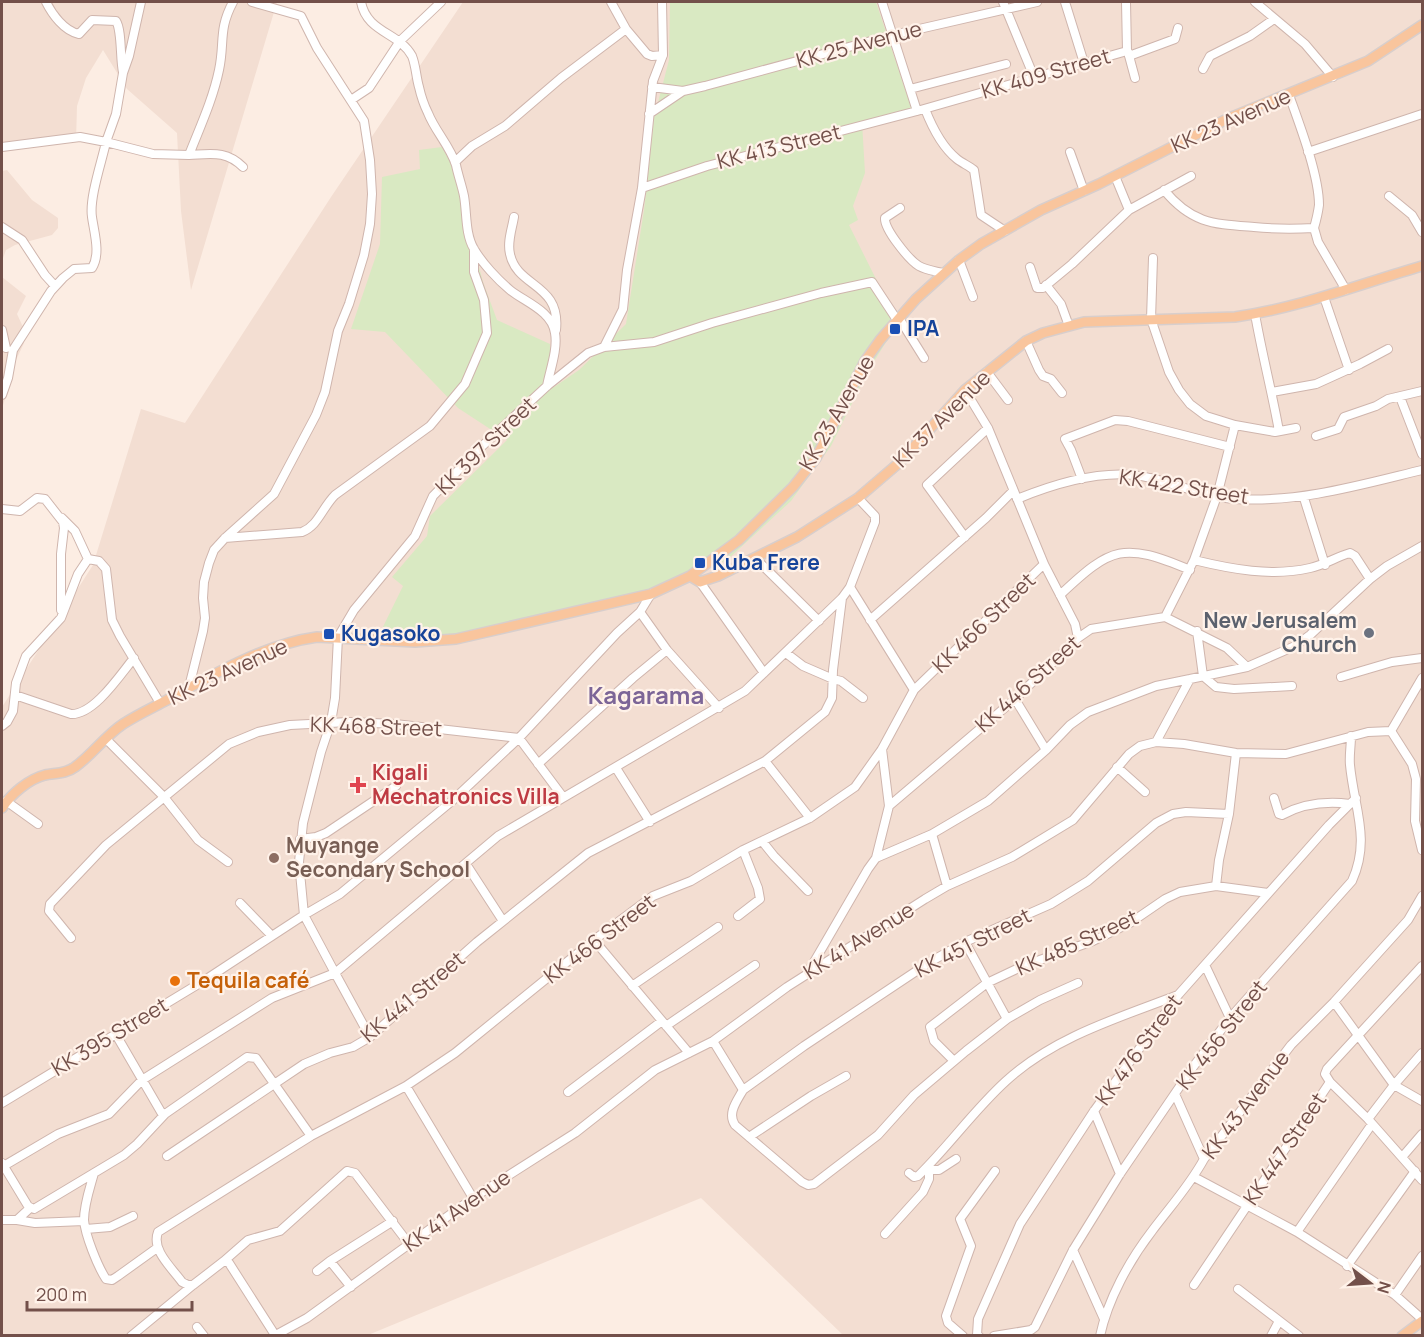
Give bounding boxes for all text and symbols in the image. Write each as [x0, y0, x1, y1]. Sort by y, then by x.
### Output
street label: KK 25 Avenue [793, 14, 925, 74]
street label: KK 409 Street [978, 41, 1113, 105]
street label: KK 23 Avenue [1166, 81, 1295, 159]
street label: KK 413 Street [714, 117, 844, 175]
place label: IPA [907, 314, 939, 342]
marker: IPA [888, 322, 902, 336]
street label: KK 23 Avenue [792, 350, 880, 475]
street label: KK 37 Avenue [887, 364, 996, 473]
street label: KK 397 Street [429, 390, 542, 500]
street label: KK 422 Street [1117, 462, 1251, 510]
place label: Kuba Frere [712, 548, 820, 576]
marker: Kuba Frere [693, 556, 707, 570]
street label: KK 466 Street [926, 566, 1041, 679]
place label: New Jerusalem Church [1203, 606, 1357, 658]
place label: Kugasoko [341, 619, 440, 647]
marker: New Jerusalem Church [1362, 626, 1376, 640]
marker: Kugasoko [322, 627, 336, 641]
street label: KK 446 Street [969, 628, 1086, 738]
street label: KK 23 Avenue [163, 631, 292, 711]
district label: Kagarama [588, 678, 704, 711]
street label: KK 468 Street [309, 710, 443, 742]
place label: Kigali Mechatronics Villa [372, 758, 560, 810]
marker: Kigali Mechatronics Villa [349, 776, 367, 794]
place label: Muyange Secondary School [286, 831, 470, 883]
marker: Muyange Secondary School [267, 851, 281, 865]
street label: KK 466 Street [538, 887, 661, 989]
street label: KK 41 Avenue [798, 895, 919, 985]
street label: KK 451 Street [909, 901, 1036, 983]
street label: KK 485 Street [1011, 903, 1142, 982]
street label: KK 441 Street [354, 944, 470, 1048]
place label: Tequila café [187, 966, 309, 994]
marker: Tequila café [168, 974, 182, 988]
street label: KK 456 Street [1170, 974, 1273, 1095]
street label: KK 476 Street [1088, 988, 1188, 1110]
street label: KK 395 Street [46, 990, 173, 1082]
street label: KK 43 Avenue [1195, 1045, 1295, 1164]
street label: KK 447 Street [1236, 1087, 1332, 1210]
street label: KK 41 Avenue [397, 1163, 516, 1258]
north arrow [1340, 1253, 1400, 1313]
scale bar [27, 1274, 192, 1312]
text: N [1372, 1279, 1397, 1296]
text: 200 m [36, 1282, 87, 1306]

